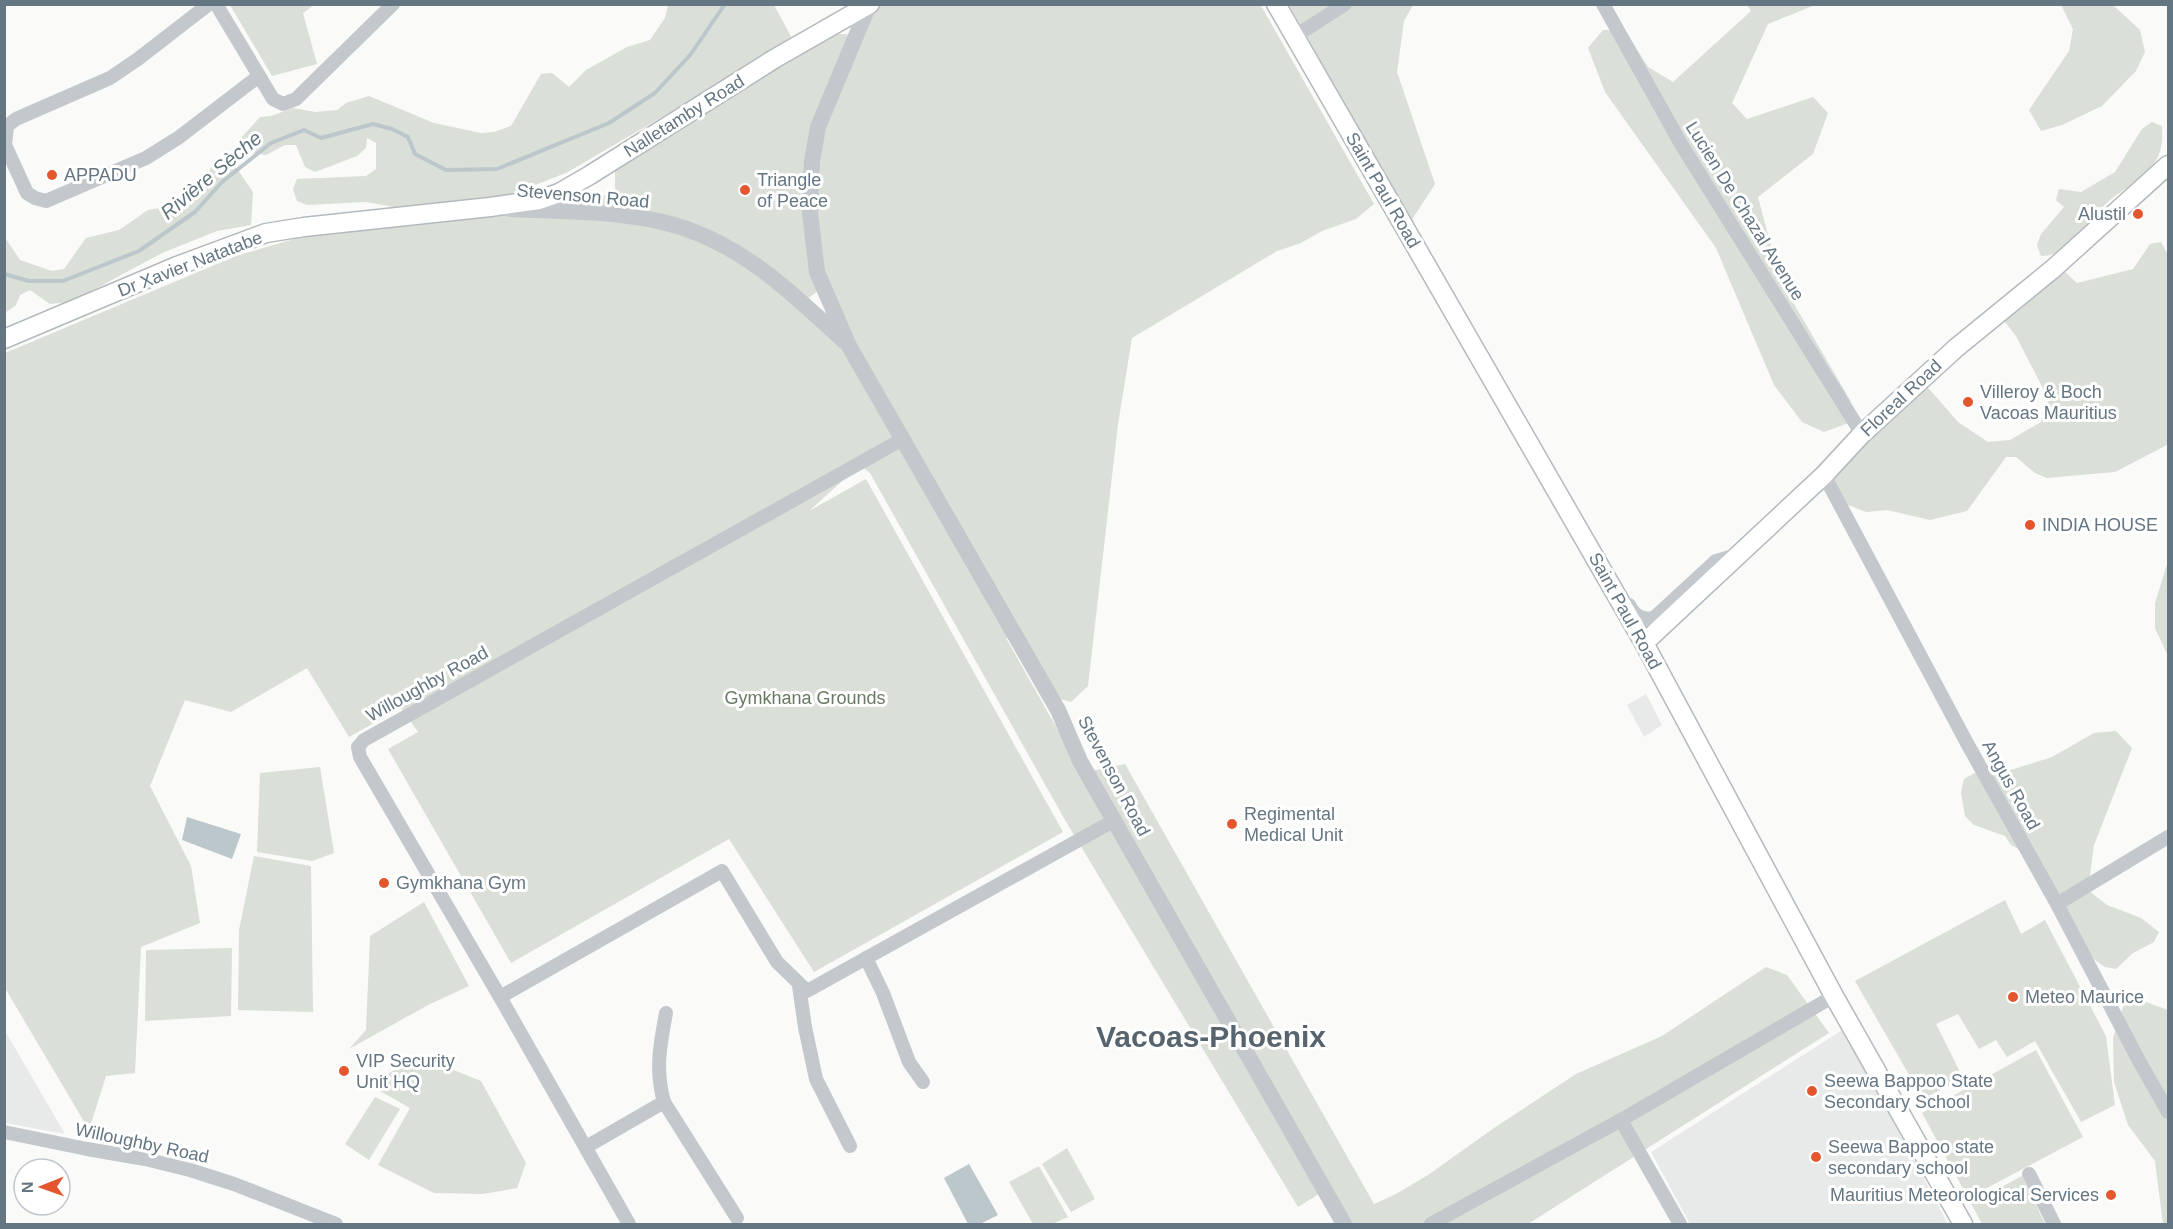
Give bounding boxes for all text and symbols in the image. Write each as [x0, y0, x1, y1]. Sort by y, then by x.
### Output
street label: Nalletamby Road [620, 71, 748, 161]
street label: Lucien De Chazal Avenue [1682, 118, 1808, 304]
water label: Rivière Sèche [156, 127, 266, 223]
street label: Saint Paul Road [1342, 129, 1424, 251]
place label: APPADU [64, 165, 137, 185]
marker: APPADU [45, 168, 59, 182]
place label: Triangle of Peace [757, 170, 828, 211]
street label: Stevenson Road [516, 180, 650, 212]
marker: Triangle of Peace [738, 183, 752, 197]
place label: Alustil [2078, 204, 2126, 224]
marker: Alustil [2131, 207, 2145, 221]
street label: Dr Xavier Natatabe [115, 227, 265, 301]
street label: Floreal Road [1856, 356, 1946, 440]
place label: Villeroy & Boch Vacoas Mauritius [1980, 382, 2117, 423]
marker: Villeroy & Boch Vacoas Mauritius [1961, 395, 1975, 409]
place label: INDIA HOUSE [2042, 515, 2158, 535]
marker: INDIA HOUSE [2023, 518, 2037, 532]
street label: Saint Paul Road [1585, 549, 1665, 673]
street label: Willoughby Road [363, 642, 491, 726]
park label: Gymkhana Grounds [724, 688, 886, 708]
street label: Stevenson Road [1074, 713, 1154, 839]
street label: Angus Road [1978, 737, 2044, 833]
place label: Regimental Medical Unit [1244, 804, 1343, 845]
marker: Regimental Medical Unit [1225, 817, 1239, 831]
place label: Gymkhana Gym [396, 873, 526, 893]
marker: Gymkhana Gym [377, 876, 391, 890]
place label: Meteo Maurice [2025, 987, 2144, 1007]
marker: Meteo Maurice [2006, 990, 2020, 1004]
district label: Vacoas-Phoenix [1096, 1020, 1326, 1053]
place label: VIP Security Unit HQ [356, 1051, 455, 1092]
marker: VIP Security Unit HQ [337, 1064, 351, 1078]
place label: Seewa Bappoo State Secondary School [1824, 1071, 1993, 1112]
marker: Seewa Bappoo State Secondary School [1805, 1084, 1819, 1098]
street label: Willoughby Road [73, 1119, 211, 1167]
place label: Seewa Bappoo state secondary school [1828, 1137, 1994, 1178]
marker: Seewa Bappoo state secondary school [1809, 1150, 1823, 1164]
north arrow [12, 1157, 72, 1217]
text: N [19, 1181, 36, 1193]
place label: Mauritius Meteorological Services [1830, 1185, 2099, 1205]
marker: Mauritius Meteorological Services [2104, 1188, 2118, 1202]

